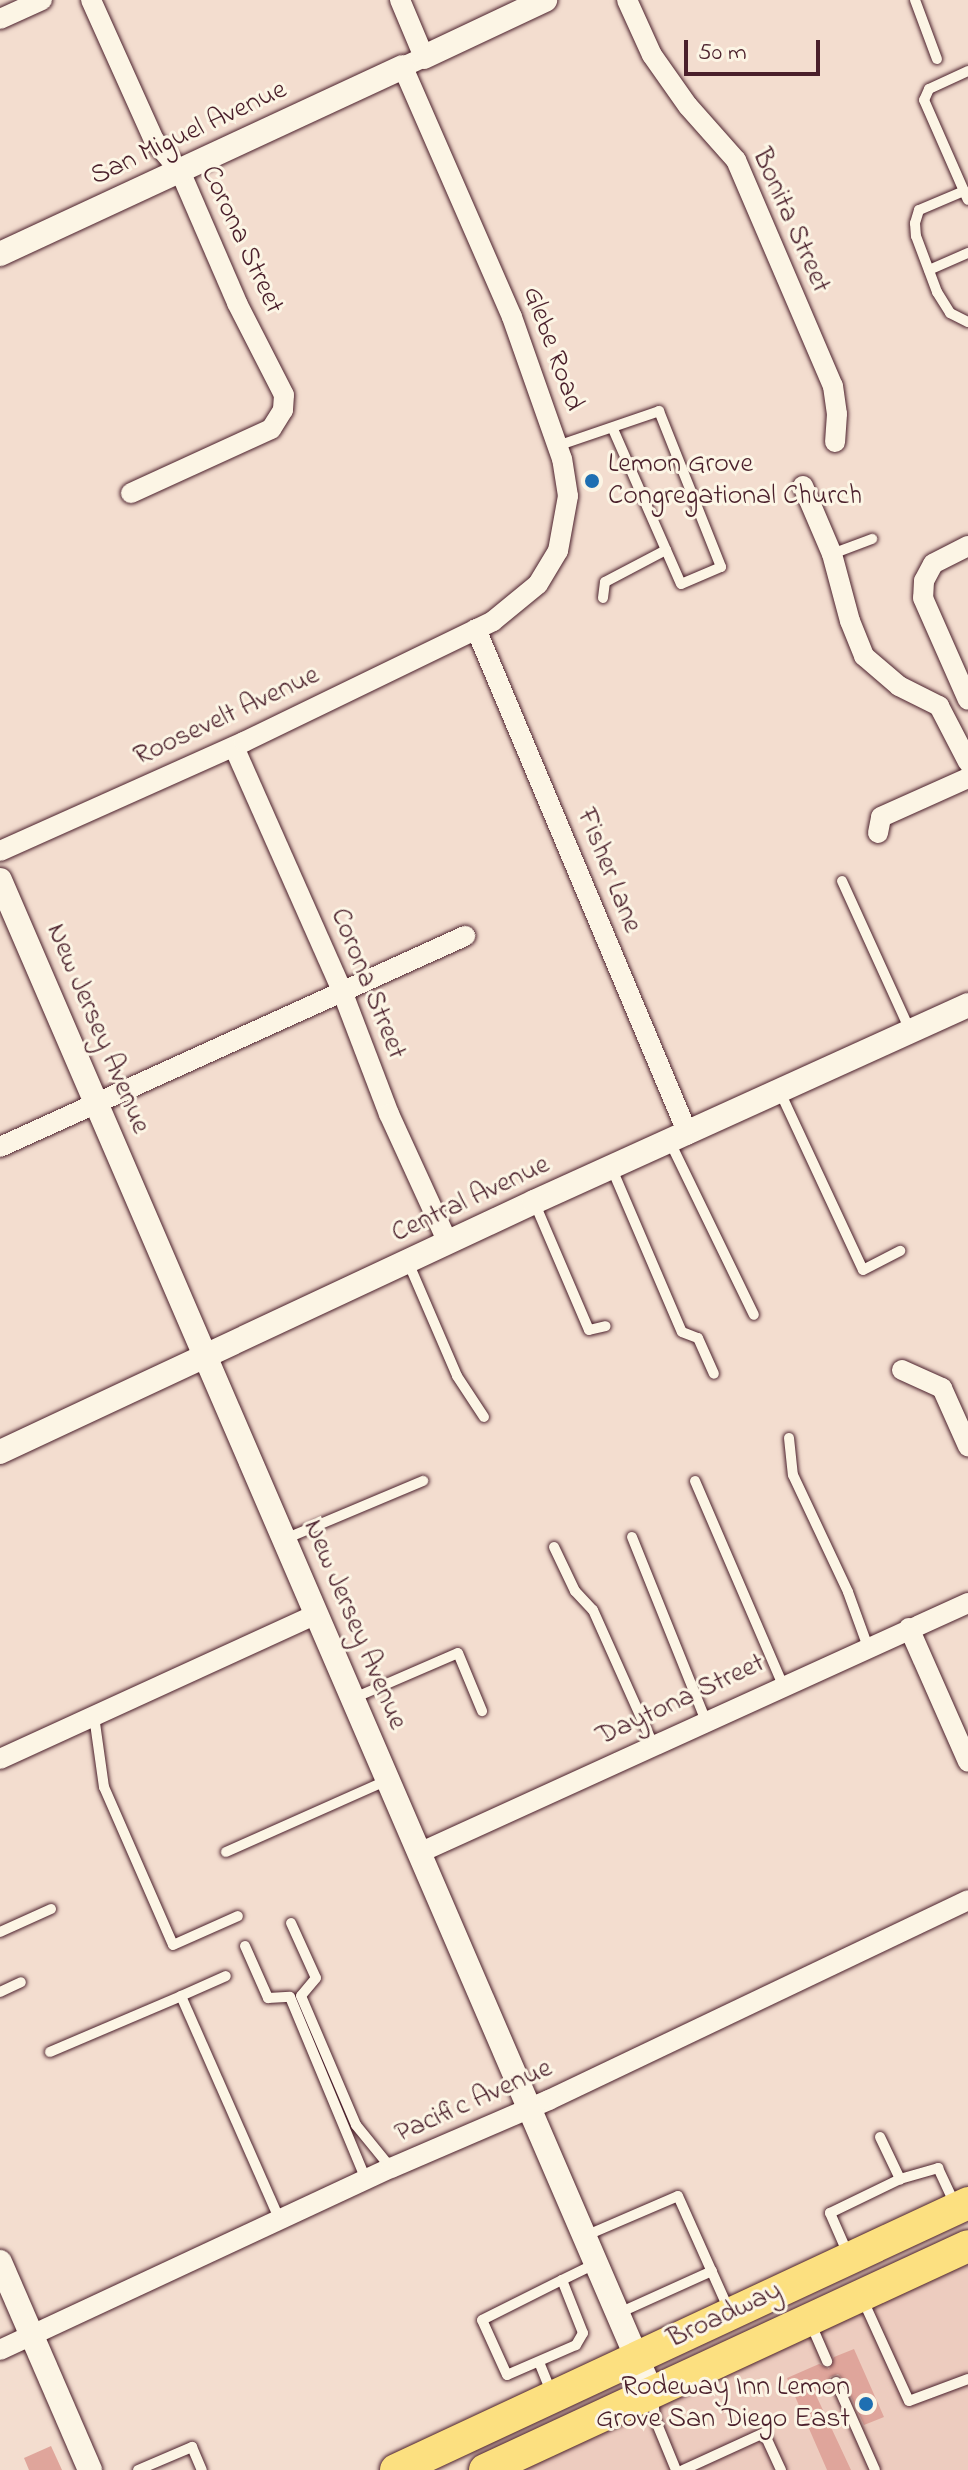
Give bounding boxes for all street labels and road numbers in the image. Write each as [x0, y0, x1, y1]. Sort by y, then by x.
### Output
street label: San Miguel Avenue [86, 74, 292, 194]
street label: Bonita Street [743, 144, 837, 298]
street label: Corona Street [192, 161, 290, 319]
street label: Glebe Road [514, 282, 590, 416]
street label: Roosevelt Avenue [129, 659, 325, 775]
street label: Fisher Lane [568, 804, 648, 938]
street label: Corona Street [322, 904, 412, 1064]
street label: New Jersey Avenue [38, 919, 156, 1139]
street label: Central Avenue [387, 1149, 555, 1251]
street label: New Jersey Avenue [295, 1515, 413, 1735]
street label: Daytona Street [592, 1647, 770, 1755]
street label: Pacific Avenue [390, 2052, 558, 2152]
street label: Broadway [663, 2275, 787, 2357]

